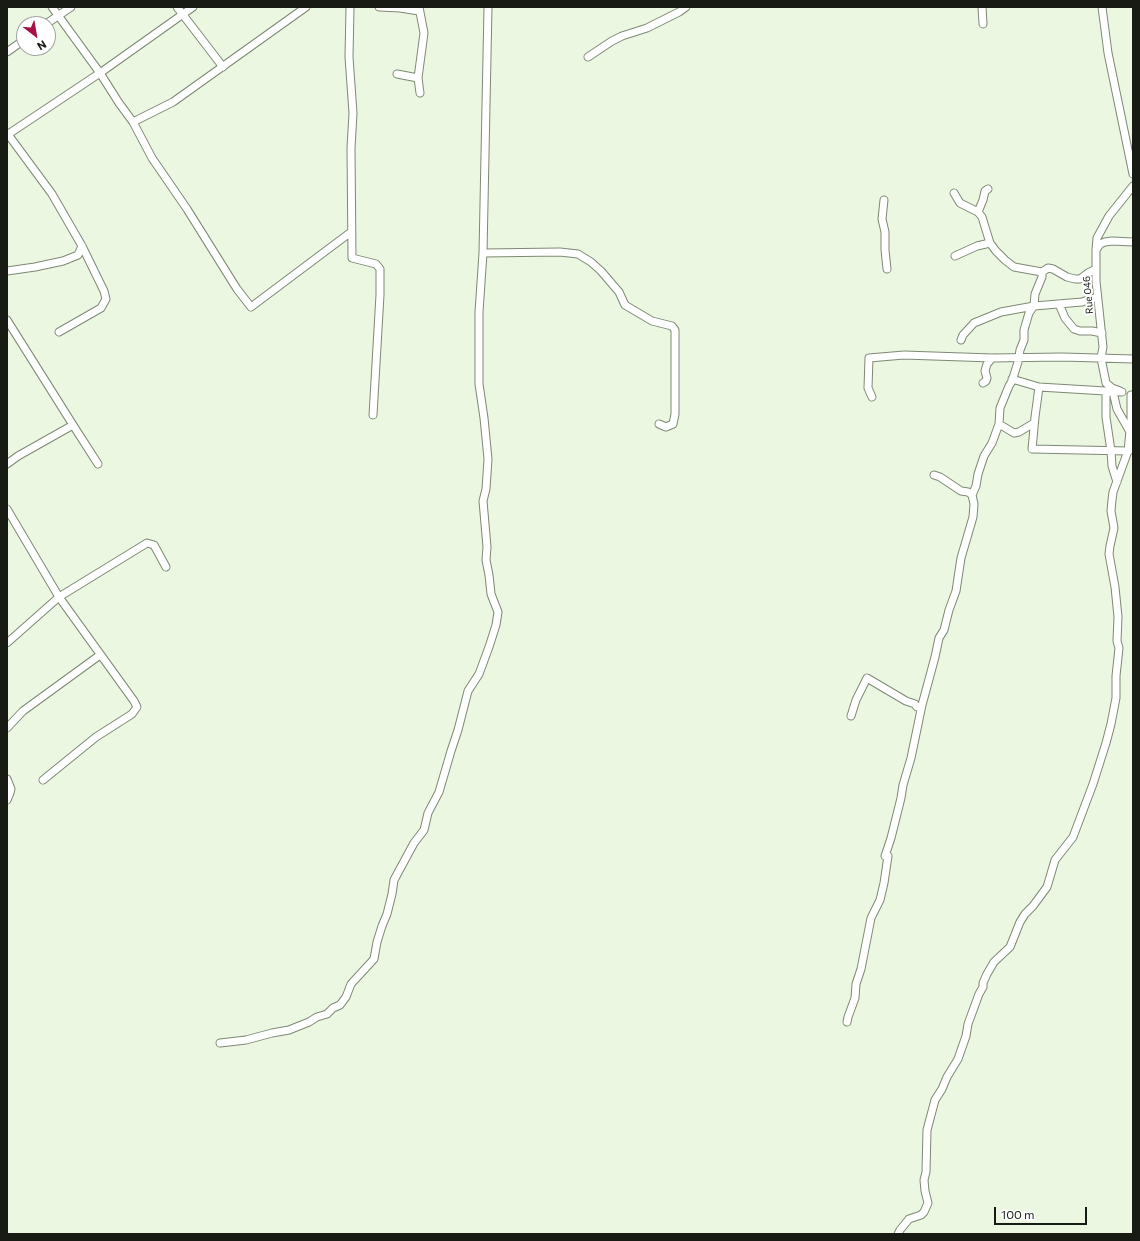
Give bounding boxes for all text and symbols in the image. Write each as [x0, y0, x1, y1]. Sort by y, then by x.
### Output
north arrow [16, 16, 56, 56]
text: N [35, 38, 49, 54]
street label: Rue 046 [1080, 276, 1096, 314]
scale bar [996, 1199, 1089, 1225]
text: 100 m [1001, 1207, 1035, 1221]

